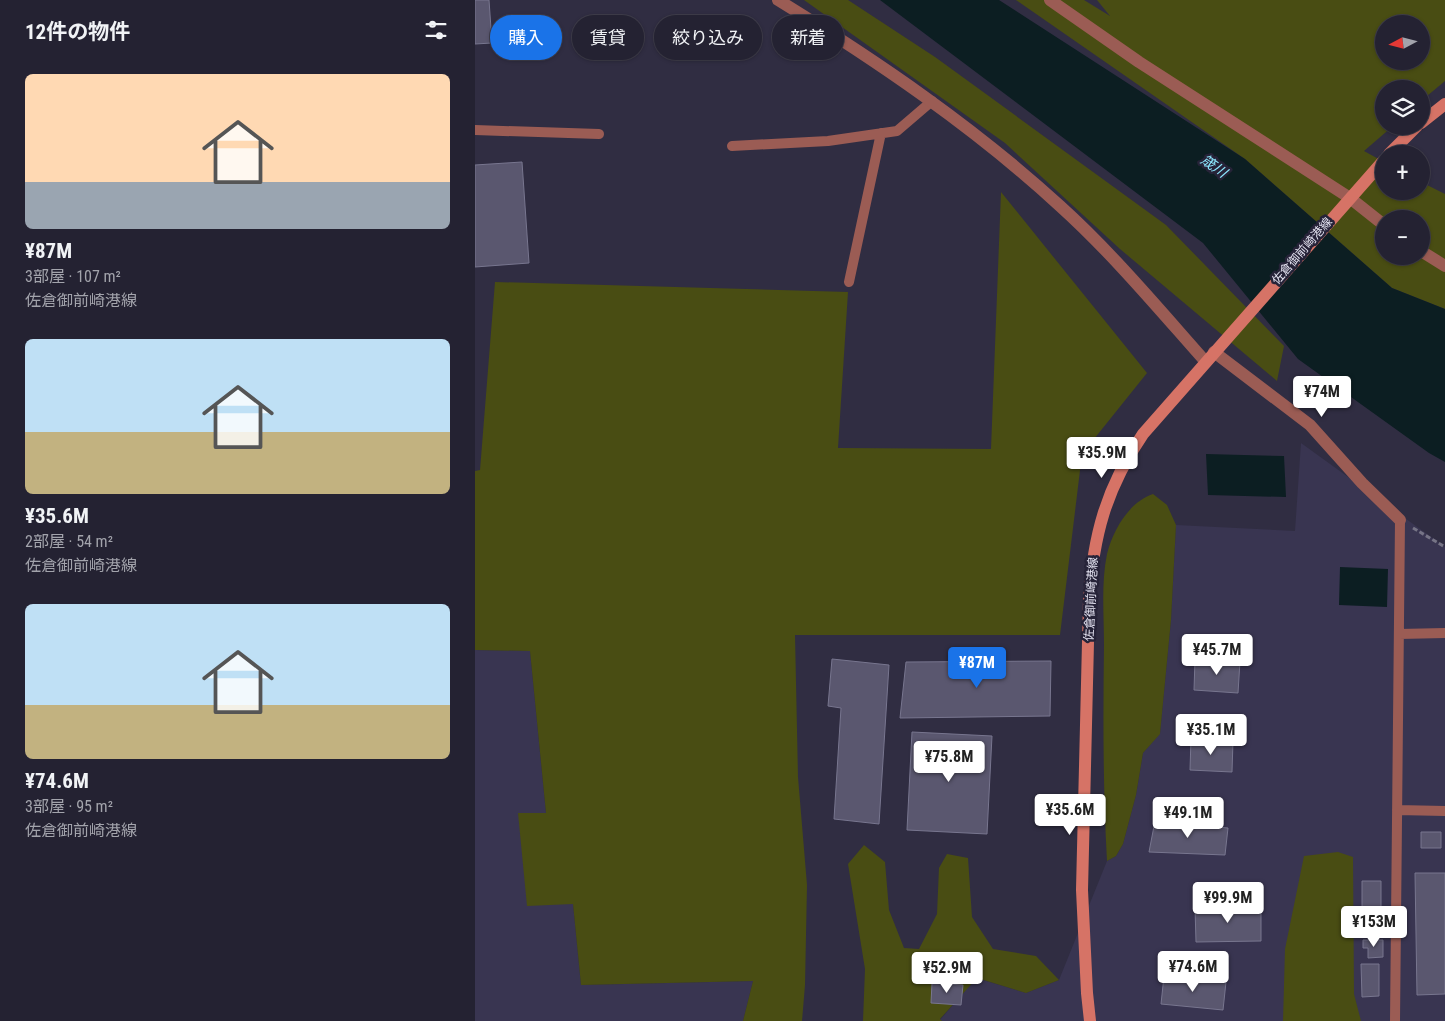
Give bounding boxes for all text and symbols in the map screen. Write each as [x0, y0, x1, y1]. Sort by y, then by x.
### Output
chip: 購入 [490, 15, 562, 60]
chip: 賃貸 [572, 15, 644, 60]
chip: 絞り込み [654, 15, 762, 60]
chip: 新着 [772, 15, 844, 60]
north arrow [1375, 15, 1430, 70]
map controls [1375, 15, 1430, 265]
icon: filters [422, 16, 450, 44]
text: 12件の物件 [25, 20, 130, 44]
button: layers [1375, 80, 1430, 135]
icon: home [193, 107, 283, 197]
button: + [1375, 145, 1430, 200]
water label: 筬川 [1198, 151, 1232, 182]
button: − [1375, 210, 1430, 265]
street label: 佐倉御前崎港線 [1269, 215, 1335, 287]
text: ¥87M [25, 239, 72, 263]
text: 3部屋 · 107 m² [25, 267, 121, 286]
text: 佐倉御前崎港線 [25, 291, 137, 310]
icon: home [193, 372, 283, 462]
pin: ¥74M [1292, 376, 1352, 418]
text: ¥74M [1304, 382, 1340, 401]
pin: ¥35.9M [1061, 436, 1143, 479]
text: ¥35.9M [1078, 443, 1126, 462]
text: ¥35.6M [25, 504, 89, 528]
text: 2部屋 · 54 m² [25, 532, 113, 551]
text: 佐倉御前崎港線 [25, 556, 137, 575]
street label: 佐倉御前崎港線 [1082, 557, 1100, 641]
pin: ¥45.7M [1176, 634, 1258, 676]
icon: home [193, 637, 283, 727]
text: ¥45.7M [1193, 640, 1241, 659]
pin: ¥87M [947, 646, 1007, 689]
text: ¥87M [959, 653, 995, 672]
pin: ¥35.1M [1170, 714, 1252, 756]
text: ¥35.1M [1187, 720, 1235, 739]
pin: ¥75.8M [908, 740, 990, 783]
text: ¥75.8M [925, 747, 973, 766]
text: ¥74.6M [25, 769, 89, 793]
pin: ¥35.6M [1029, 794, 1111, 836]
pin: ¥49.1M [1147, 796, 1229, 839]
text: 3部屋 · 95 m² [25, 797, 113, 816]
text: ¥35.6M [1046, 800, 1094, 819]
text: ¥49.1M [1164, 803, 1212, 822]
text: 佐倉御前崎港線 [25, 821, 137, 840]
pin: ¥99.9M [1187, 882, 1269, 924]
text: ¥99.9M [1204, 888, 1252, 907]
pin: ¥153M [1339, 906, 1409, 948]
text: ¥153M [1352, 912, 1396, 931]
pin: ¥74.6M [1152, 950, 1234, 993]
pin: ¥52.9M [906, 952, 988, 994]
text: ¥74.6M [1169, 957, 1217, 976]
text: ¥52.9M [923, 958, 971, 977]

